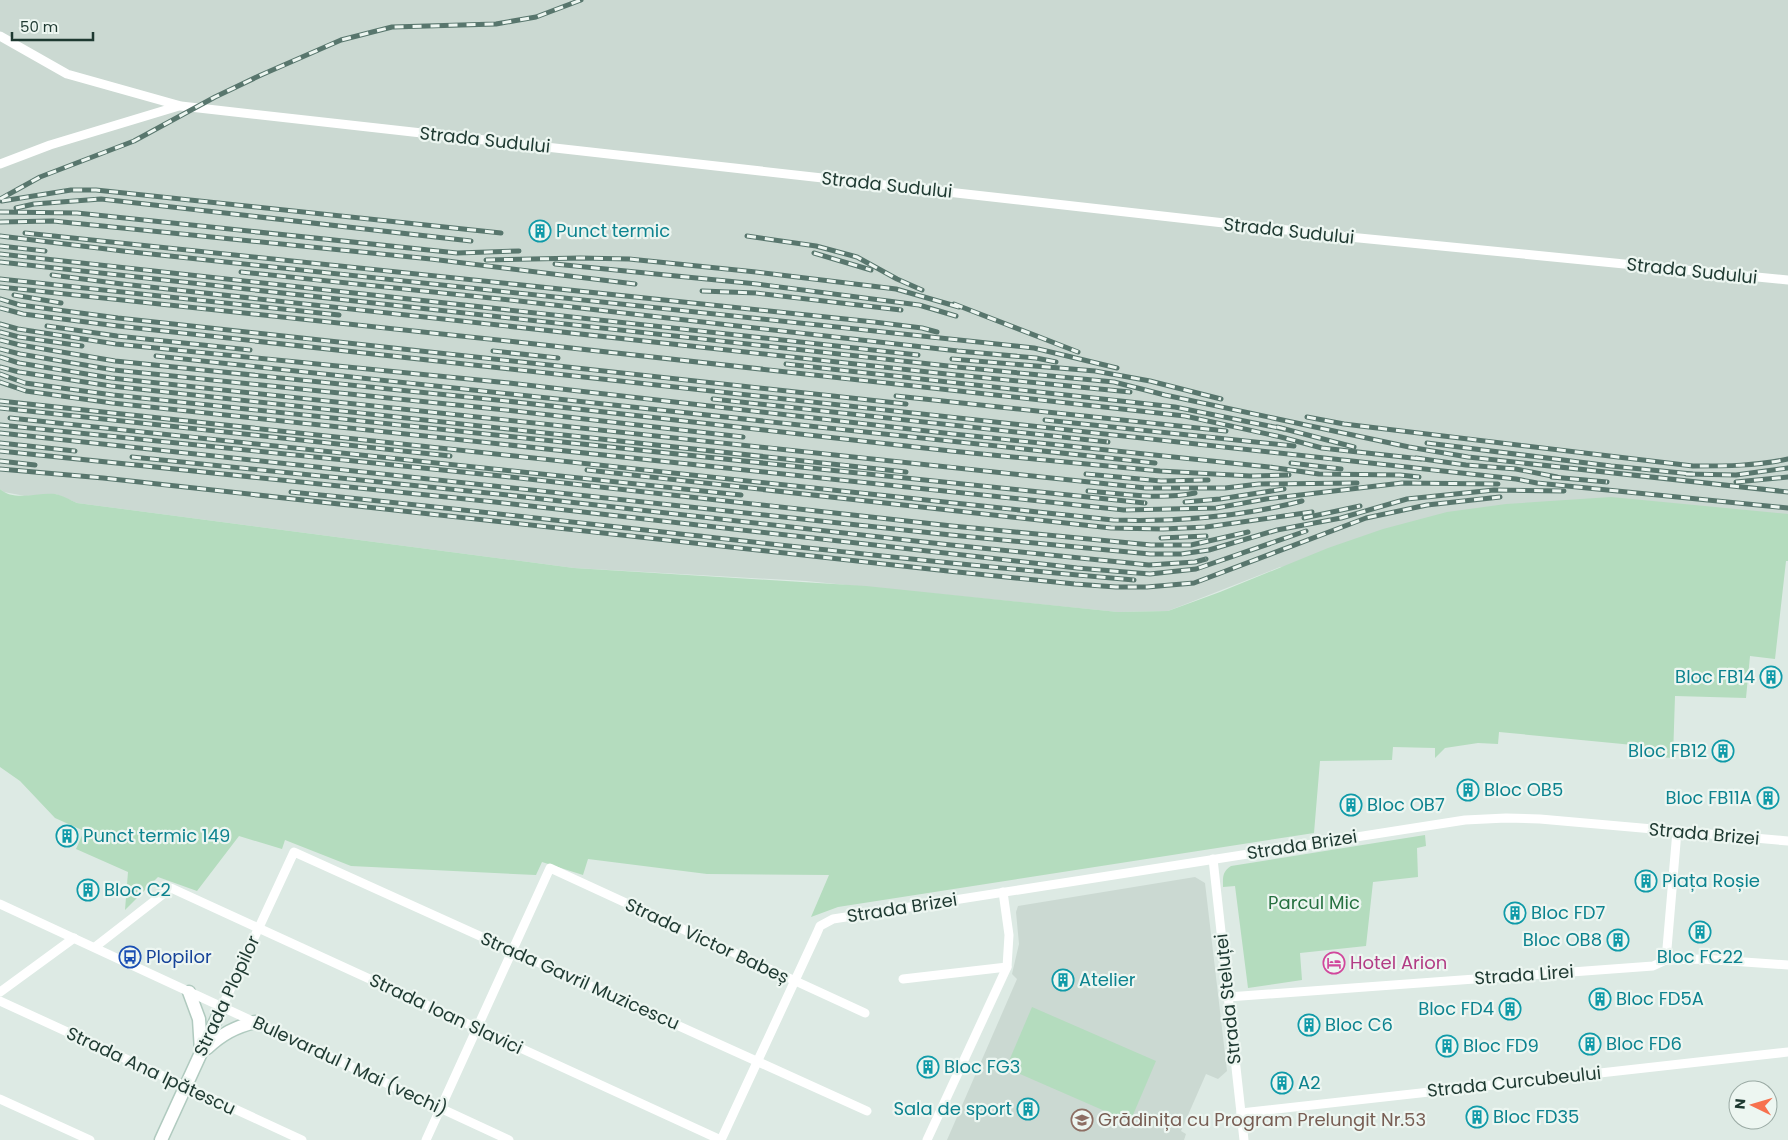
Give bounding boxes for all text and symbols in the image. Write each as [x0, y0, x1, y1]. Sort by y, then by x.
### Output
scale bar [12, 10, 94, 42]
text: 50 m [20, 16, 58, 37]
street label: Strada Sudului [418, 120, 552, 159]
street label: Strada Sudului [820, 165, 954, 204]
street label: Strada Sudului [1222, 211, 1356, 250]
place label: Punct termic [556, 218, 670, 243]
building icon: Punct termic [528, 219, 552, 243]
street label: Strada Sudului [1625, 251, 1759, 290]
place label: Bloc FB14 [1675, 664, 1755, 689]
building icon: Bloc FB14 [1759, 665, 1783, 689]
place label: Bloc FB12 [1628, 738, 1707, 763]
building icon: Bloc FB12 [1711, 739, 1735, 763]
place label: Bloc OB5 [1484, 777, 1563, 802]
building icon: Bloc OB5 [1456, 778, 1480, 802]
place label: Bloc FB11A [1666, 785, 1752, 810]
building icon: Bloc FB11A [1756, 786, 1780, 810]
place label: Bloc OB7 [1367, 792, 1445, 817]
building icon: Bloc OB7 [1339, 793, 1363, 817]
street label: Strada Brizei [1648, 816, 1760, 851]
place label: Punct termic 149 [83, 823, 230, 848]
street label: Strada Brizei [1245, 823, 1359, 866]
building icon: Punct termic 149 [55, 824, 79, 848]
place label: Piața Roșie [1662, 868, 1760, 893]
building icon: Piața Roșie [1634, 869, 1658, 893]
place label: Bloc C2 [104, 877, 171, 902]
building icon: Bloc C2 [76, 878, 100, 902]
street label: Strada Brizei [845, 886, 959, 929]
park label: Parcul Mic [1268, 890, 1360, 915]
street label: Strada Victor Babeș [621, 892, 793, 990]
place label: Bloc FD7 [1531, 900, 1606, 925]
building icon: Bloc FD7 [1503, 901, 1527, 925]
building icon: Bloc FC22 [1688, 920, 1712, 944]
street label: Strada Gavril Muzicescu [477, 925, 684, 1036]
place label: Bloc OB8 [1523, 927, 1602, 952]
building icon: Bloc OB8 [1606, 928, 1630, 952]
street label: Strada Plopilor [188, 931, 266, 1060]
street label: Strada Steluței [1208, 932, 1247, 1066]
place label: Plopilor [146, 944, 212, 969]
place label: Bloc FC22 [1657, 944, 1743, 969]
bus stop icon: Plopilor [118, 945, 142, 969]
place label: Hotel Arion [1350, 950, 1447, 975]
hotel icon: Hotel Arion [1322, 951, 1346, 975]
street label: Strada Lirei [1473, 959, 1575, 990]
street label: Strada Ioan Slavici [365, 967, 527, 1060]
place label: Atelier [1079, 967, 1136, 992]
building icon: Atelier [1051, 968, 1075, 992]
place label: Bloc FD5A [1616, 986, 1704, 1011]
building icon: Bloc FD5A [1588, 987, 1612, 1011]
place label: Bloc FD4 [1418, 996, 1494, 1021]
building icon: Bloc FD4 [1498, 997, 1522, 1021]
street label: Bulevardul 1 Mai (vechi) [249, 1009, 452, 1122]
place label: Bloc C6 [1325, 1012, 1393, 1037]
building icon: Bloc C6 [1297, 1013, 1321, 1037]
street label: Strada Ana Ipătescu [63, 1020, 240, 1121]
place label: Bloc FD6 [1606, 1031, 1682, 1056]
building icon: Bloc FD6 [1578, 1032, 1602, 1056]
place label: Bloc FD9 [1463, 1033, 1539, 1058]
building icon: Bloc FD9 [1435, 1034, 1459, 1058]
place label: Bloc FG3 [944, 1054, 1020, 1079]
building icon: Bloc FG3 [916, 1055, 940, 1079]
street label: Strada Curcubeului [1426, 1060, 1602, 1103]
place label: A2 [1298, 1070, 1320, 1095]
building icon: A2 [1270, 1071, 1294, 1095]
north arrow [1728, 1080, 1778, 1130]
place label: Sala de sport [893, 1096, 1012, 1121]
building icon: Sala de sport [1016, 1097, 1040, 1121]
text: N [1730, 1098, 1750, 1110]
place label: Bloc FD35 [1493, 1104, 1579, 1129]
building icon: Bloc FD35 [1465, 1105, 1489, 1129]
place label: Grădinița cu Program Prelungit Nr.53 [1098, 1107, 1426, 1132]
school or university icon: Grădinița cu Program Prelungit Nr.53 [1070, 1108, 1094, 1132]

